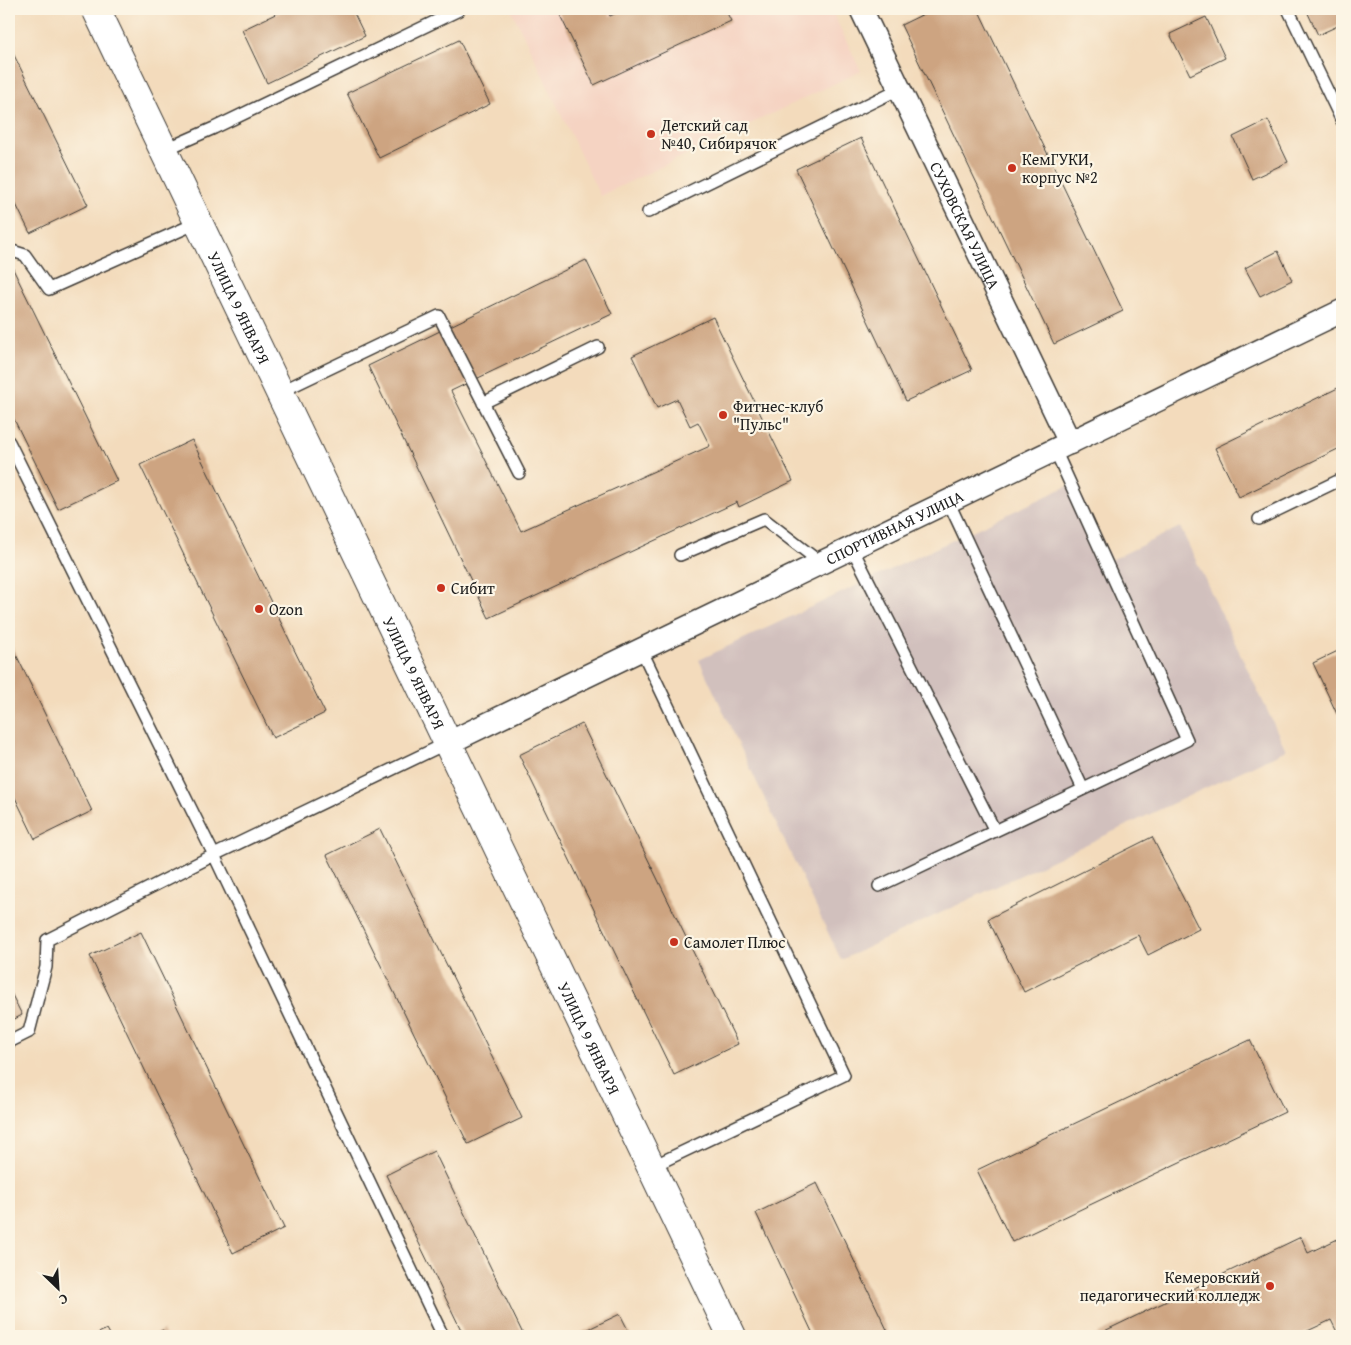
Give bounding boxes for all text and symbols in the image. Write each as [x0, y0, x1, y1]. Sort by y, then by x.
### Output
place label: Детский сад №40, Сибирячок [660, 113, 777, 155]
marker: Детский сад №40, Сибирячок [645, 128, 657, 140]
place label: КемГУКИ, корпус №2 [1022, 147, 1098, 189]
street label: СУХОВСКАЯ УЛИЦА [924, 157, 1006, 293]
marker: КемГУКИ, корпус №2 [1006, 162, 1018, 174]
street label: УЛИЦА 9 ЯНВАРЯ [202, 247, 277, 368]
place label: Фитнес-клуб "Пульс" [733, 394, 824, 436]
marker: Фитнес-клуб "Пульс" [717, 409, 729, 421]
street label: СПОРТИВНАЯ УЛИЦА [822, 484, 968, 571]
place label: Сибит [451, 576, 495, 600]
marker: Сибит [435, 582, 447, 594]
place label: Ozon [269, 597, 303, 621]
marker: Ozon [253, 603, 265, 615]
street label: УЛИЦА 9 ЯНВАРЯ [377, 612, 452, 734]
place label: Самолет Плюс [684, 930, 785, 954]
marker: Самолет Плюс [668, 936, 680, 948]
street label: УЛИЦА 9 ЯНВАРЯ [552, 978, 627, 1099]
north arrow [32, 1262, 82, 1312]
place label: Кемеровский педагогический колледж [1080, 1265, 1260, 1307]
marker: Кемеровский педагогический колледж [1264, 1280, 1276, 1292]
text: С [56, 1289, 71, 1311]

